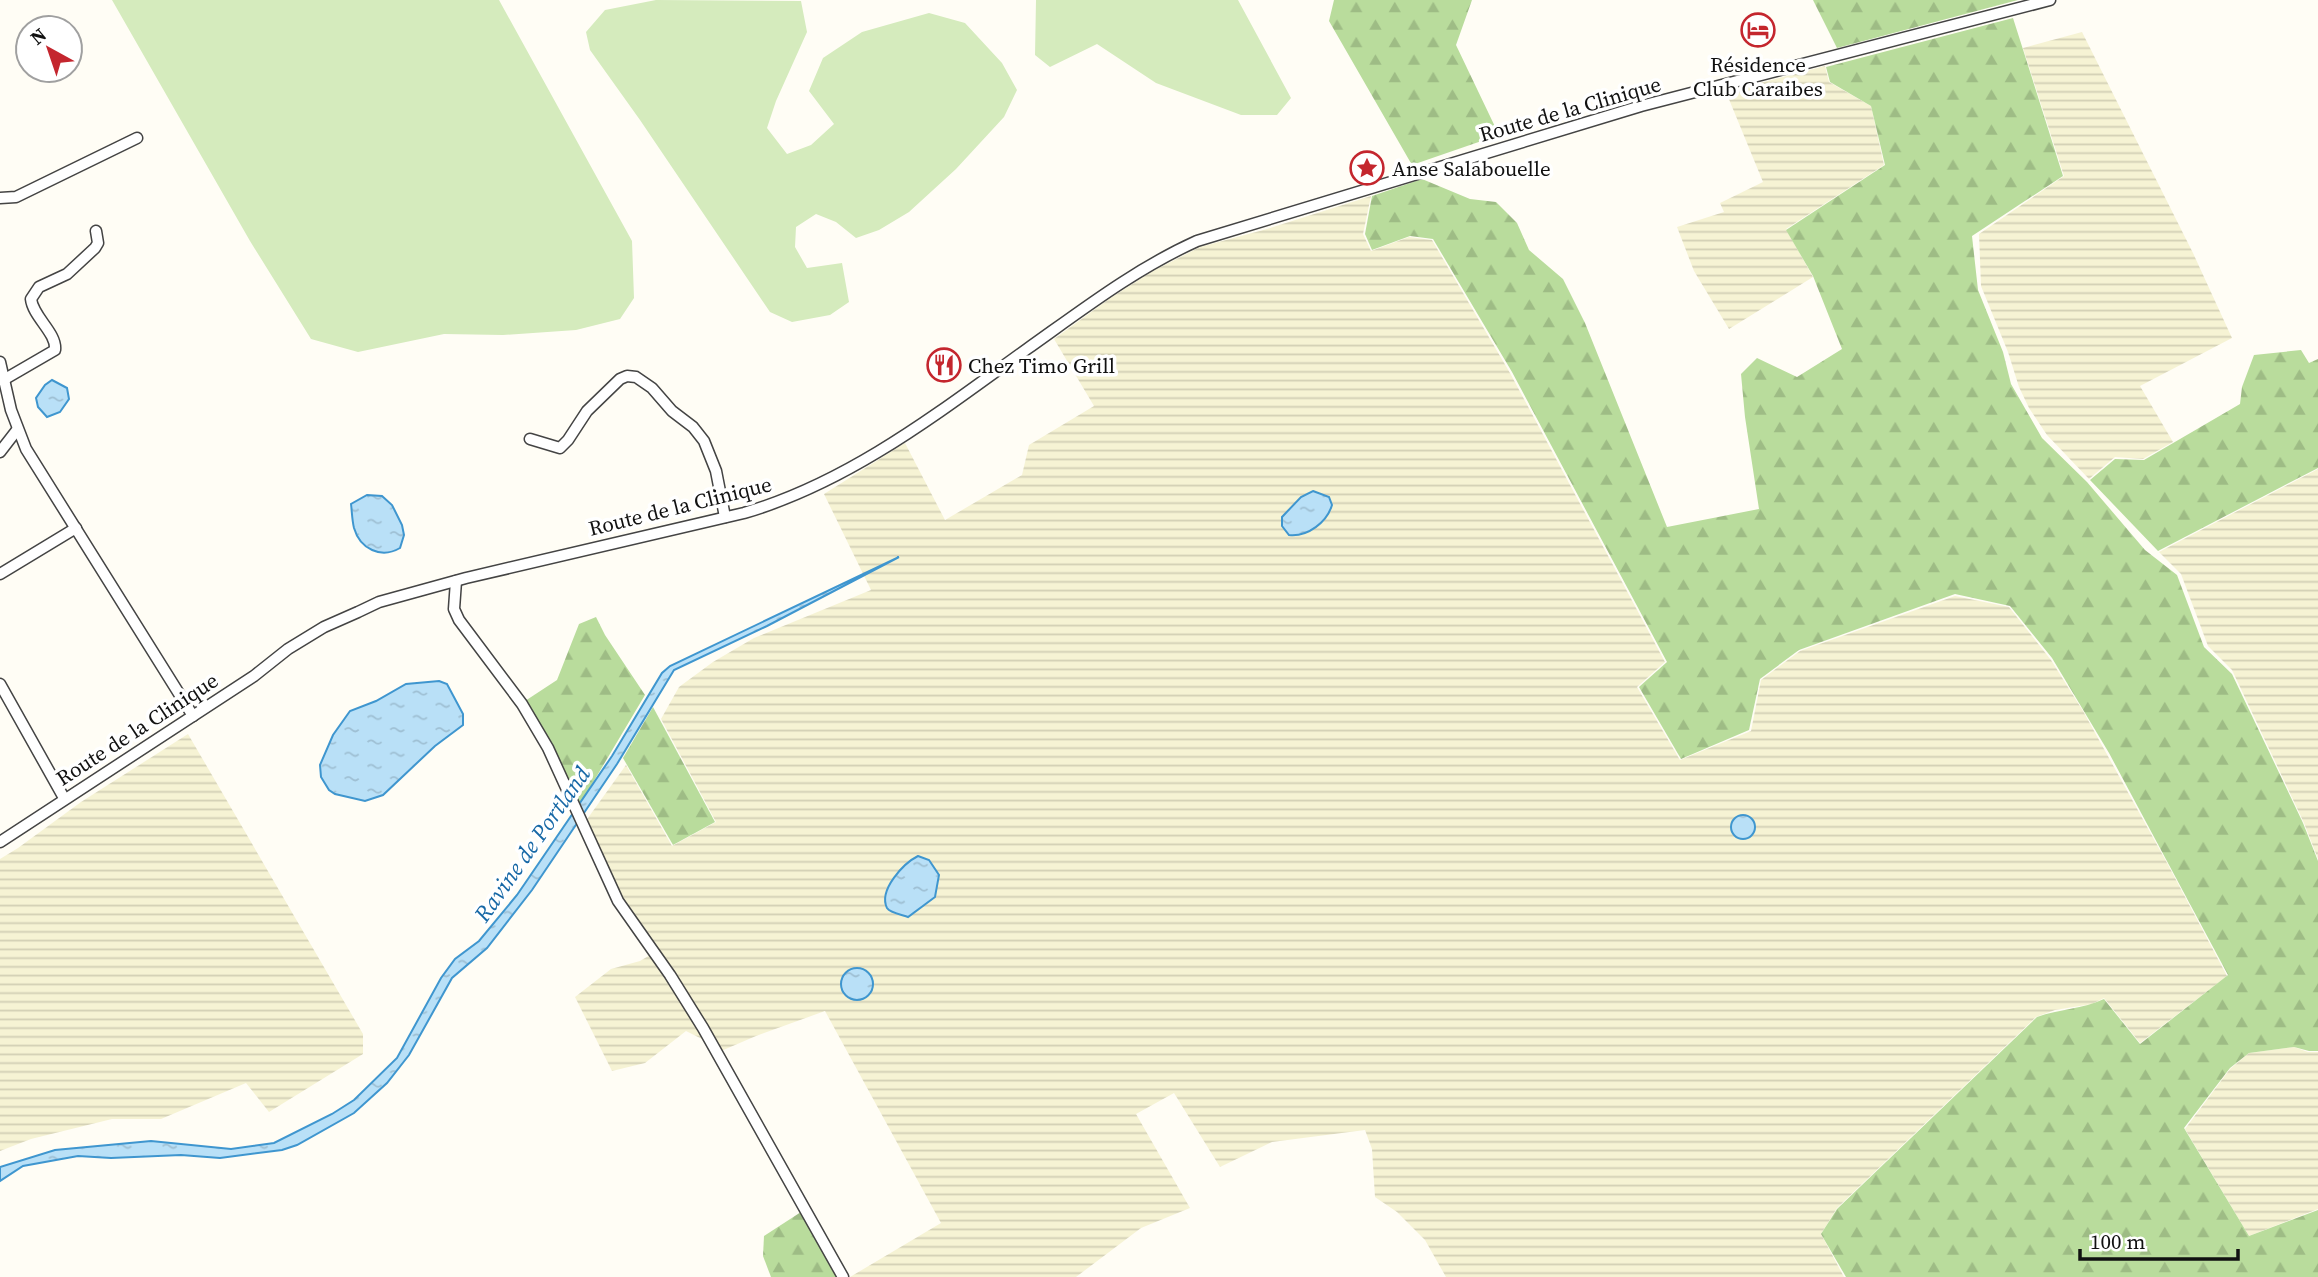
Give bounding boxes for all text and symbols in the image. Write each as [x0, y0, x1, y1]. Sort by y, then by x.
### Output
hotel icon: Résidence Club Caraibes [1739, 11, 1777, 49]
north arrow [14, 14, 84, 84]
text: N [24, 21, 52, 50]
place label: Résidence Club Caraibes [1693, 50, 1823, 103]
street label: Route de la Clinique [1476, 69, 1664, 149]
place icon: Anse Salabouelle [1348, 149, 1386, 187]
place label: Anse Salabouelle [1392, 154, 1551, 183]
restaurant icon: Chez Timo Grill [925, 346, 963, 384]
place label: Chez Timo Grill [968, 351, 1115, 380]
street label: Route de la Clinique [585, 469, 775, 543]
street label: Route de la Clinique [50, 666, 224, 792]
water label: Ravine de Portland [466, 760, 598, 929]
scale bar [2080, 1218, 2238, 1262]
text: 100 m [2090, 1227, 2145, 1256]

